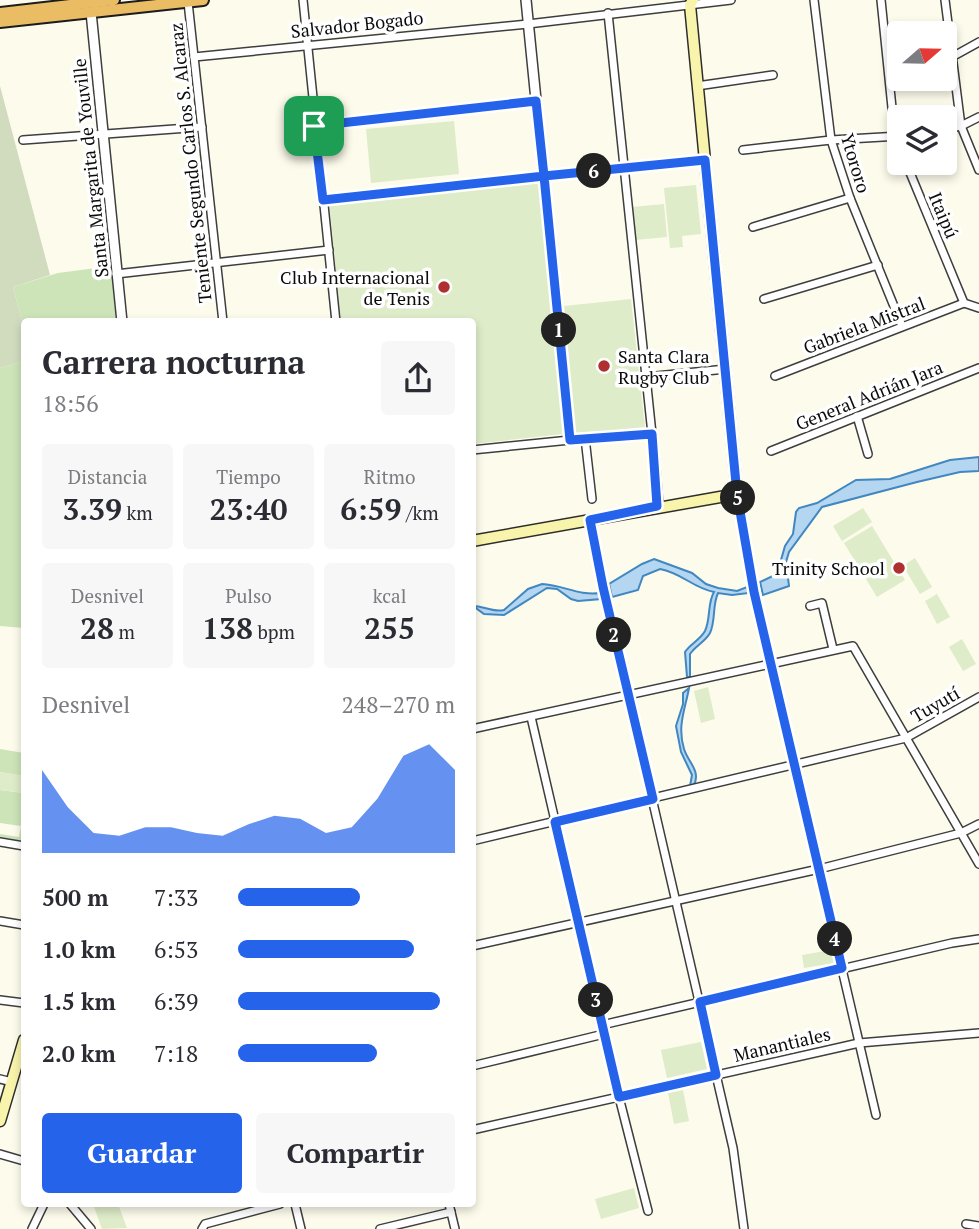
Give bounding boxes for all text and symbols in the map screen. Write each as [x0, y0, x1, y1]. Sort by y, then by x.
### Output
street label: Salvador Bogado [290, 5, 424, 43]
north arrow [887, 21, 957, 91]
map controls [887, 21, 957, 175]
street label: Teniente Segundo Carlos S. Alcaraz [163, 22, 217, 304]
street label: Santa Margarita de Youville [67, 57, 113, 279]
pin [284, 96, 344, 156]
button: layers [887, 105, 957, 175]
icon: arrive [295, 107, 333, 145]
street label: Ytororo [836, 130, 876, 196]
pin: 6 [576, 154, 612, 188]
text: 6 [588, 158, 599, 183]
street label: Itaipú [924, 188, 964, 242]
place label: Club Internacional de Tenis [280, 265, 430, 310]
marker: Club Internacional de Tenis [436, 279, 452, 295]
street label: Gabriela Mistral [800, 291, 928, 359]
pin: 1 [542, 312, 576, 348]
text: 1 [553, 317, 564, 342]
text: Carrera nocturna [42, 341, 305, 383]
button: share [381, 341, 455, 415]
place label: Santa Clara Rugby Club [618, 344, 710, 389]
street label: General Adrián Jara [792, 355, 946, 435]
marker: Santa Clara Rugby Club [596, 358, 612, 374]
text: 18:56 [42, 388, 99, 419]
text: Distancia [68, 464, 147, 489]
text: Tiempo [216, 464, 281, 489]
text: Ritmo [364, 464, 415, 489]
pin: 5 [720, 480, 756, 516]
text: 5 [732, 485, 743, 510]
text: 3.39 [62, 489, 122, 529]
text: 23:40 [209, 489, 288, 529]
text: 6:59 [340, 489, 401, 529]
text: km [122, 500, 153, 525]
text: /km [401, 500, 439, 525]
place label: Trinity School [772, 556, 885, 580]
marker: Trinity School [891, 560, 907, 576]
text: Desnivel [71, 583, 144, 608]
text: Pulso [225, 583, 272, 608]
text: kcal [373, 583, 406, 608]
text: 28 [80, 608, 114, 648]
text: 138 [202, 608, 253, 648]
text: 255 [364, 608, 415, 648]
pin: 2 [596, 618, 632, 652]
text: m [114, 619, 135, 644]
text: bpm [253, 619, 295, 644]
text: 2 [608, 622, 619, 647]
street label: Tuyutí [906, 680, 964, 728]
text: Desnivel [42, 689, 130, 720]
text: 248–270 m [342, 689, 455, 720]
text: 500 m [42, 882, 108, 913]
text: 7:33 [154, 882, 198, 913]
pin: 4 [818, 922, 852, 956]
text: 4 [829, 926, 840, 951]
text: 1.0 km [42, 934, 116, 965]
text: 6:53 [154, 934, 198, 965]
pin: 3 [578, 982, 614, 1018]
text: 1.5 km [42, 986, 116, 1017]
text: 6:39 [154, 986, 198, 1017]
text: 3 [590, 987, 601, 1012]
street label: Manantiales [731, 1021, 833, 1067]
text: 2.0 km [42, 1038, 116, 1069]
text: 7:18 [154, 1038, 198, 1069]
button: Guardar [42, 1113, 242, 1193]
button: Compartir [256, 1113, 455, 1193]

